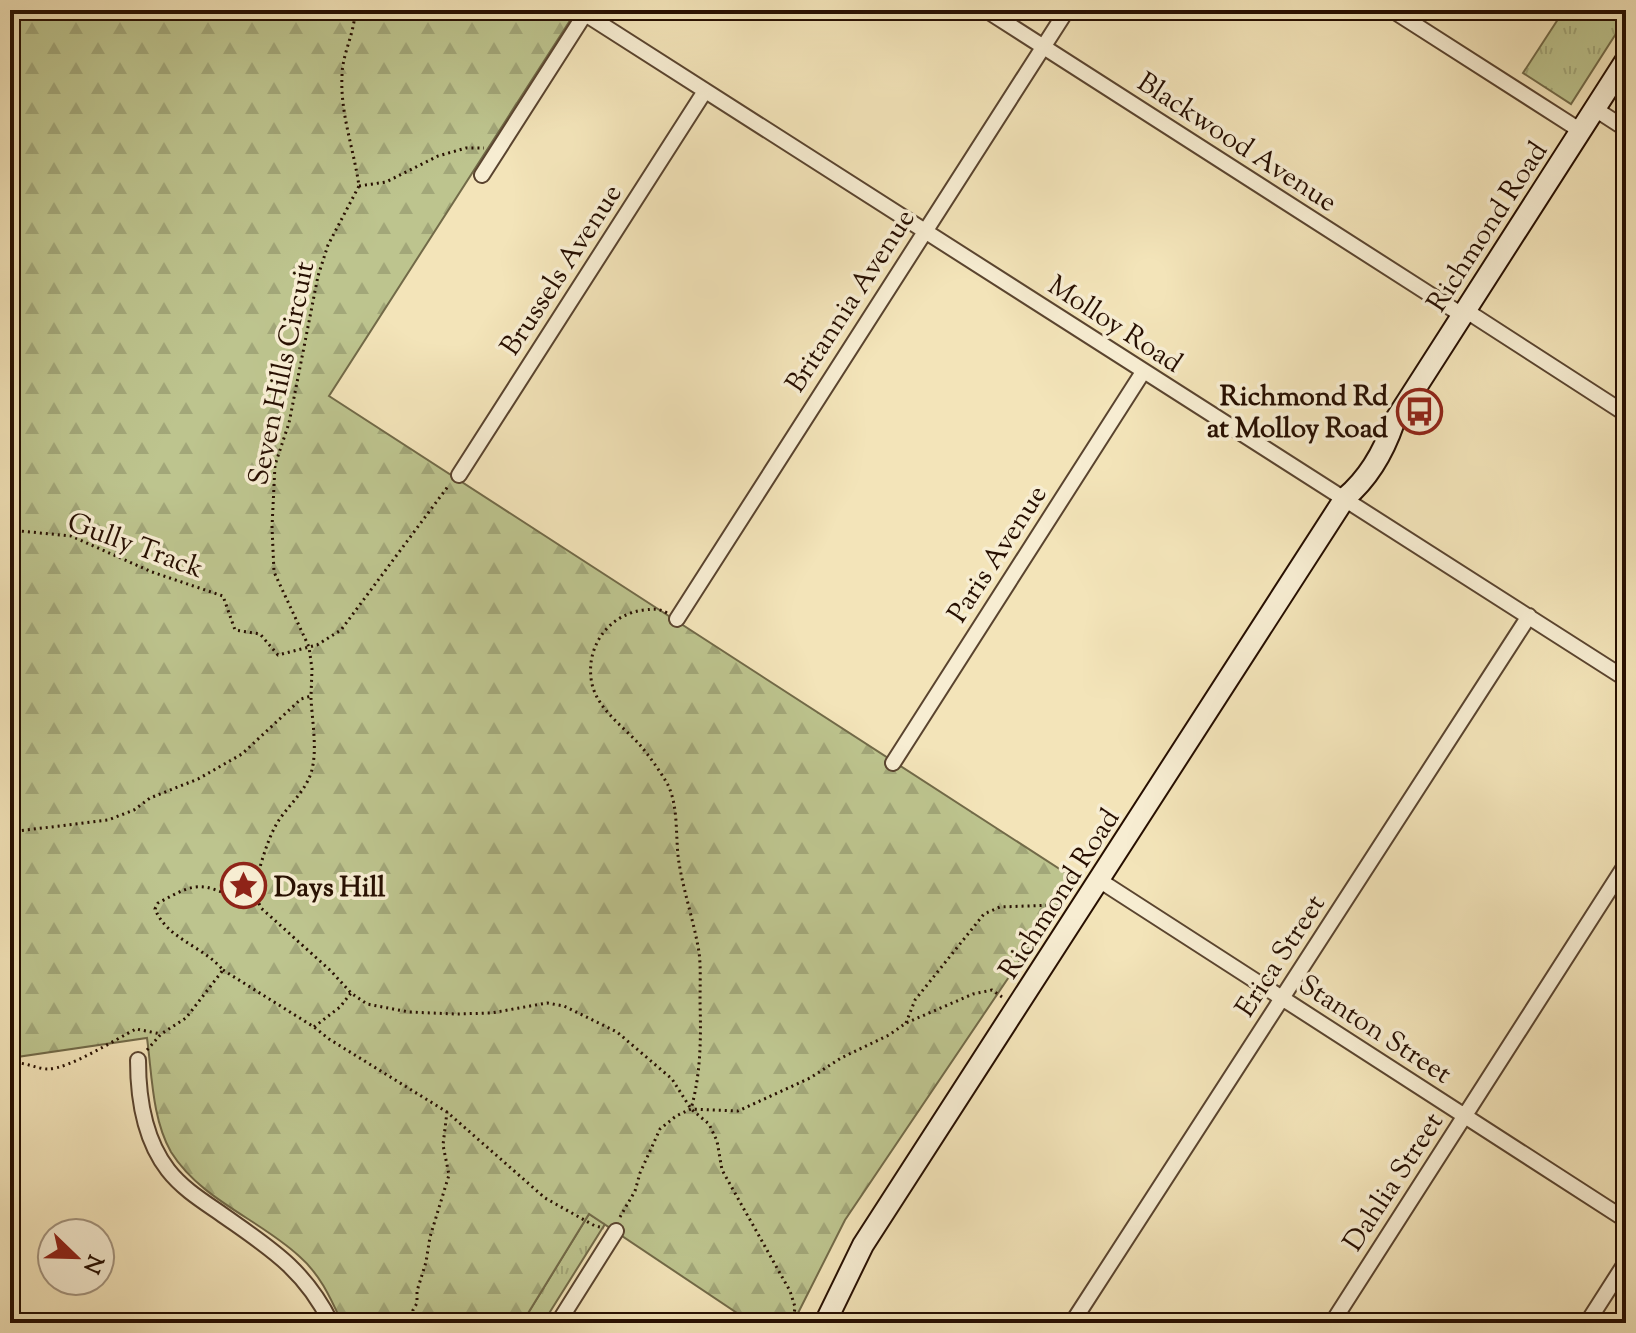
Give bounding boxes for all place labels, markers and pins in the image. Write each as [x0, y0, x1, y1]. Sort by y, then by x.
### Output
place label: Richmond Rd at Molloy Road [1207, 378, 1388, 450]
bus stop icon: Richmond Rd at Molloy Road [1395, 387, 1443, 435]
place icon: Days Hill [219, 862, 267, 910]
place label: Days Hill [274, 869, 386, 909]

